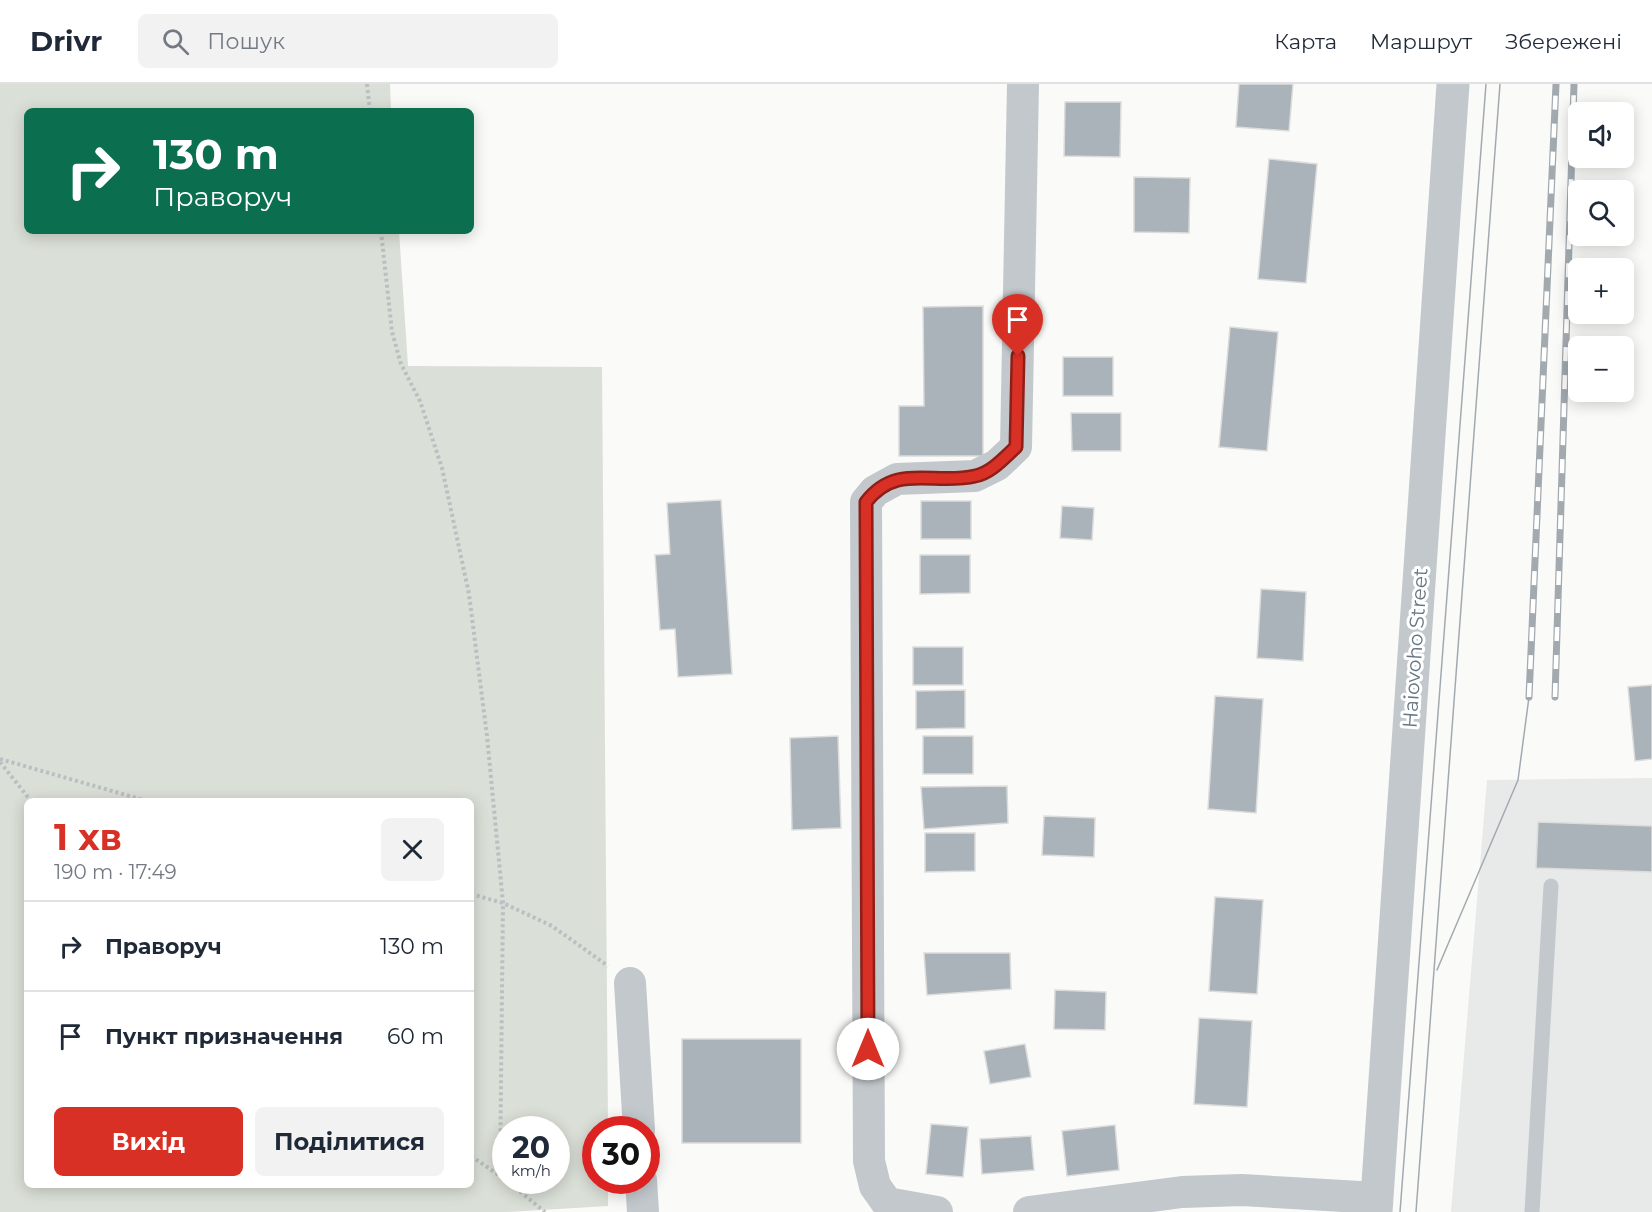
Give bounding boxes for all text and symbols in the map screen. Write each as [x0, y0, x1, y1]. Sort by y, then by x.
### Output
search box [138, 14, 558, 68]
text: Drivr [30, 24, 102, 58]
icon: search [159, 25, 192, 58]
text: Пошук [207, 28, 285, 55]
text: Карта [1274, 29, 1337, 54]
text: Маршрут [1370, 29, 1472, 54]
text: Збережені [1505, 29, 1622, 54]
map controls [1568, 102, 1634, 402]
button: sound [1568, 102, 1634, 168]
text: 130 m [153, 128, 279, 180]
icon: right [54, 132, 132, 210]
text: Праворуч [153, 180, 292, 213]
button: search [1568, 180, 1634, 246]
button: + [1568, 258, 1634, 324]
pin [992, 294, 1043, 356]
icon: arrive [1001, 303, 1034, 336]
button: − [1568, 336, 1634, 402]
street label: Haiovoho Street [1397, 567, 1433, 729]
text: 1 хв [54, 815, 122, 859]
button: close [381, 818, 444, 881]
text: 190 m · 17:49 [54, 860, 177, 884]
icon: right [54, 930, 87, 963]
text: Праворуч [105, 933, 222, 960]
text: 130 m [380, 933, 444, 960]
position arrow [836, 1017, 900, 1081]
icon: arrive [54, 1020, 87, 1053]
text: Пункт призначення [105, 1023, 343, 1050]
text: 60 m [387, 1023, 444, 1050]
button: Вихід [54, 1107, 243, 1176]
button: Поділитися [255, 1107, 444, 1176]
speed limit sign: 30 [582, 1116, 660, 1194]
text: 20 [512, 1129, 550, 1166]
text: km/h [511, 1161, 551, 1180]

